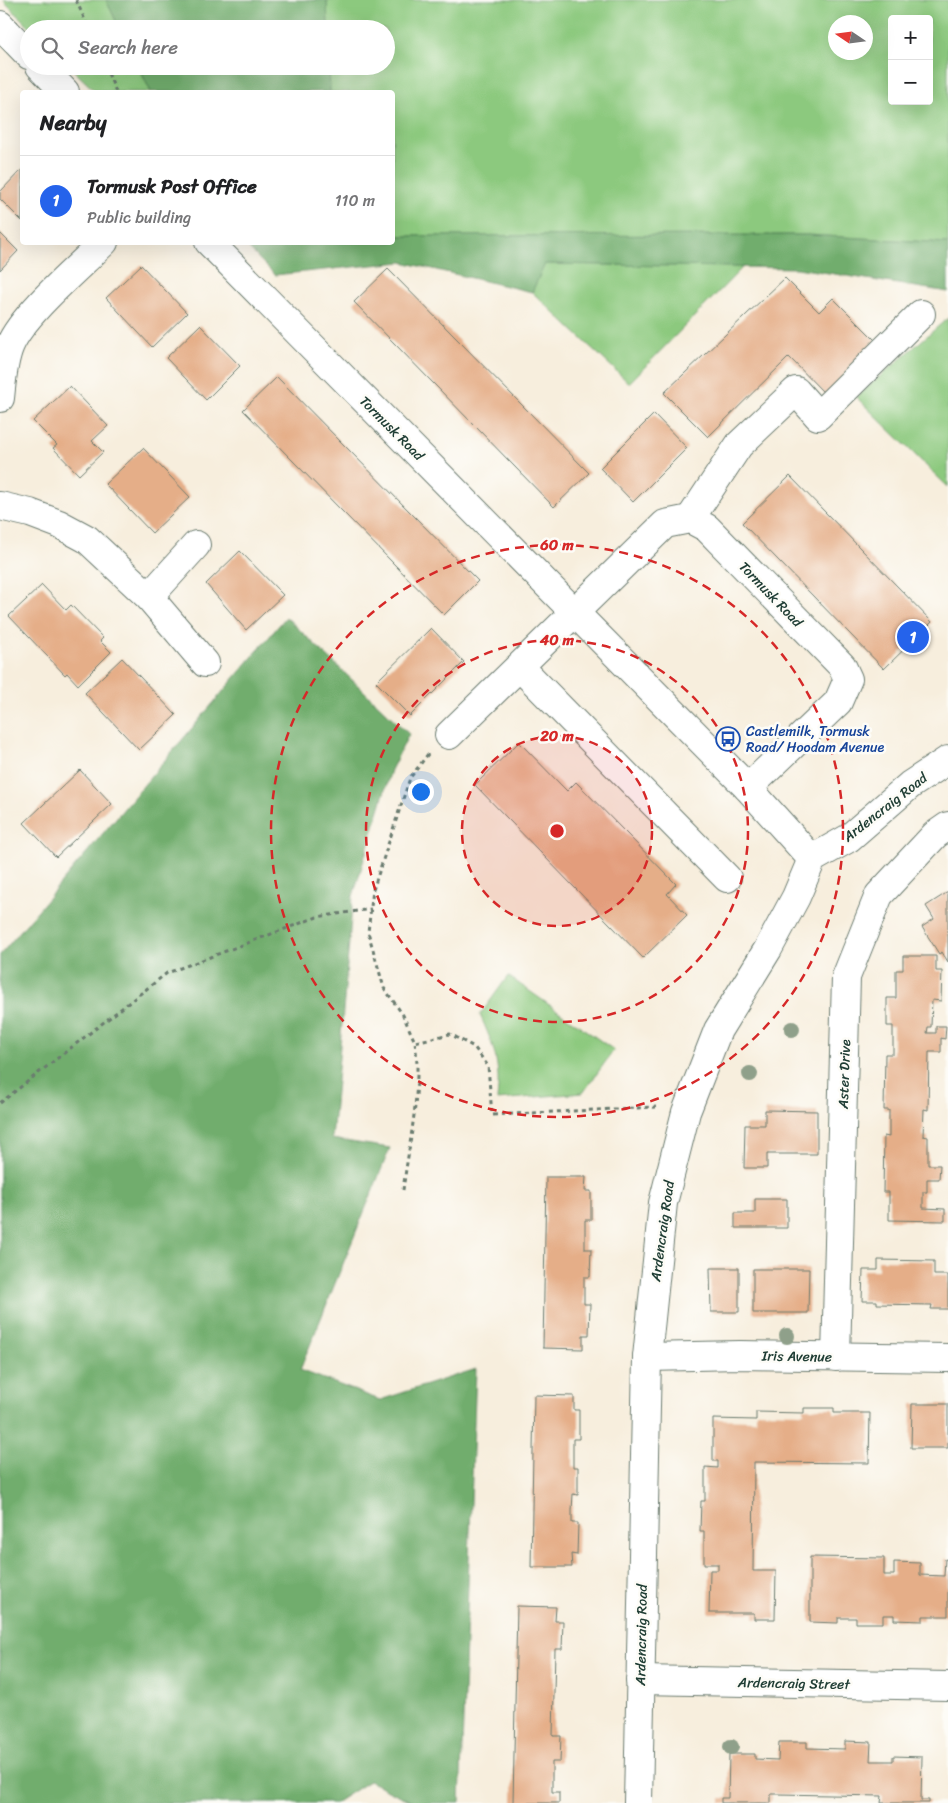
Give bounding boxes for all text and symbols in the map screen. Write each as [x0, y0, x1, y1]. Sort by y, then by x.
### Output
north arrow [828, 15, 873, 60]
map controls [888, 15, 933, 105]
button: + [888, 15, 933, 60]
search box [20, 20, 395, 75]
text: Search here [78, 31, 178, 64]
icon: search [38, 34, 66, 62]
button: − [888, 60, 933, 105]
text: Nearby [40, 104, 106, 142]
text: Tormusk Post Office [87, 170, 257, 203]
text: 1 [53, 186, 59, 215]
text: 110 m [335, 186, 375, 215]
text: Public building [87, 203, 191, 232]
street label: Tormusk Road [353, 390, 431, 468]
text: 60 m [539, 532, 574, 558]
street label: Tormusk Road [732, 555, 810, 635]
pin: 1 [897, 618, 929, 656]
text: 40 m [539, 627, 575, 653]
place label: Castlemilk, Tormusk Road/ Hoodam Avenue [746, 719, 884, 760]
text: 20 m [539, 723, 574, 749]
bus stop icon: Castlemilk, Tormusk Road/ Hoodam Avenue [715, 726, 741, 752]
street label: Ardencraig Road [837, 765, 934, 849]
your location [408, 779, 434, 805]
centre of rings [548, 822, 566, 840]
street label: Aster Drive [831, 1039, 858, 1110]
street label: Ardencraig Road [643, 1178, 682, 1284]
street label: Iris Avenue [761, 1343, 832, 1370]
street label: Ardencraig Road [628, 1582, 655, 1687]
street label: Ardencraig Street [737, 1670, 852, 1697]

